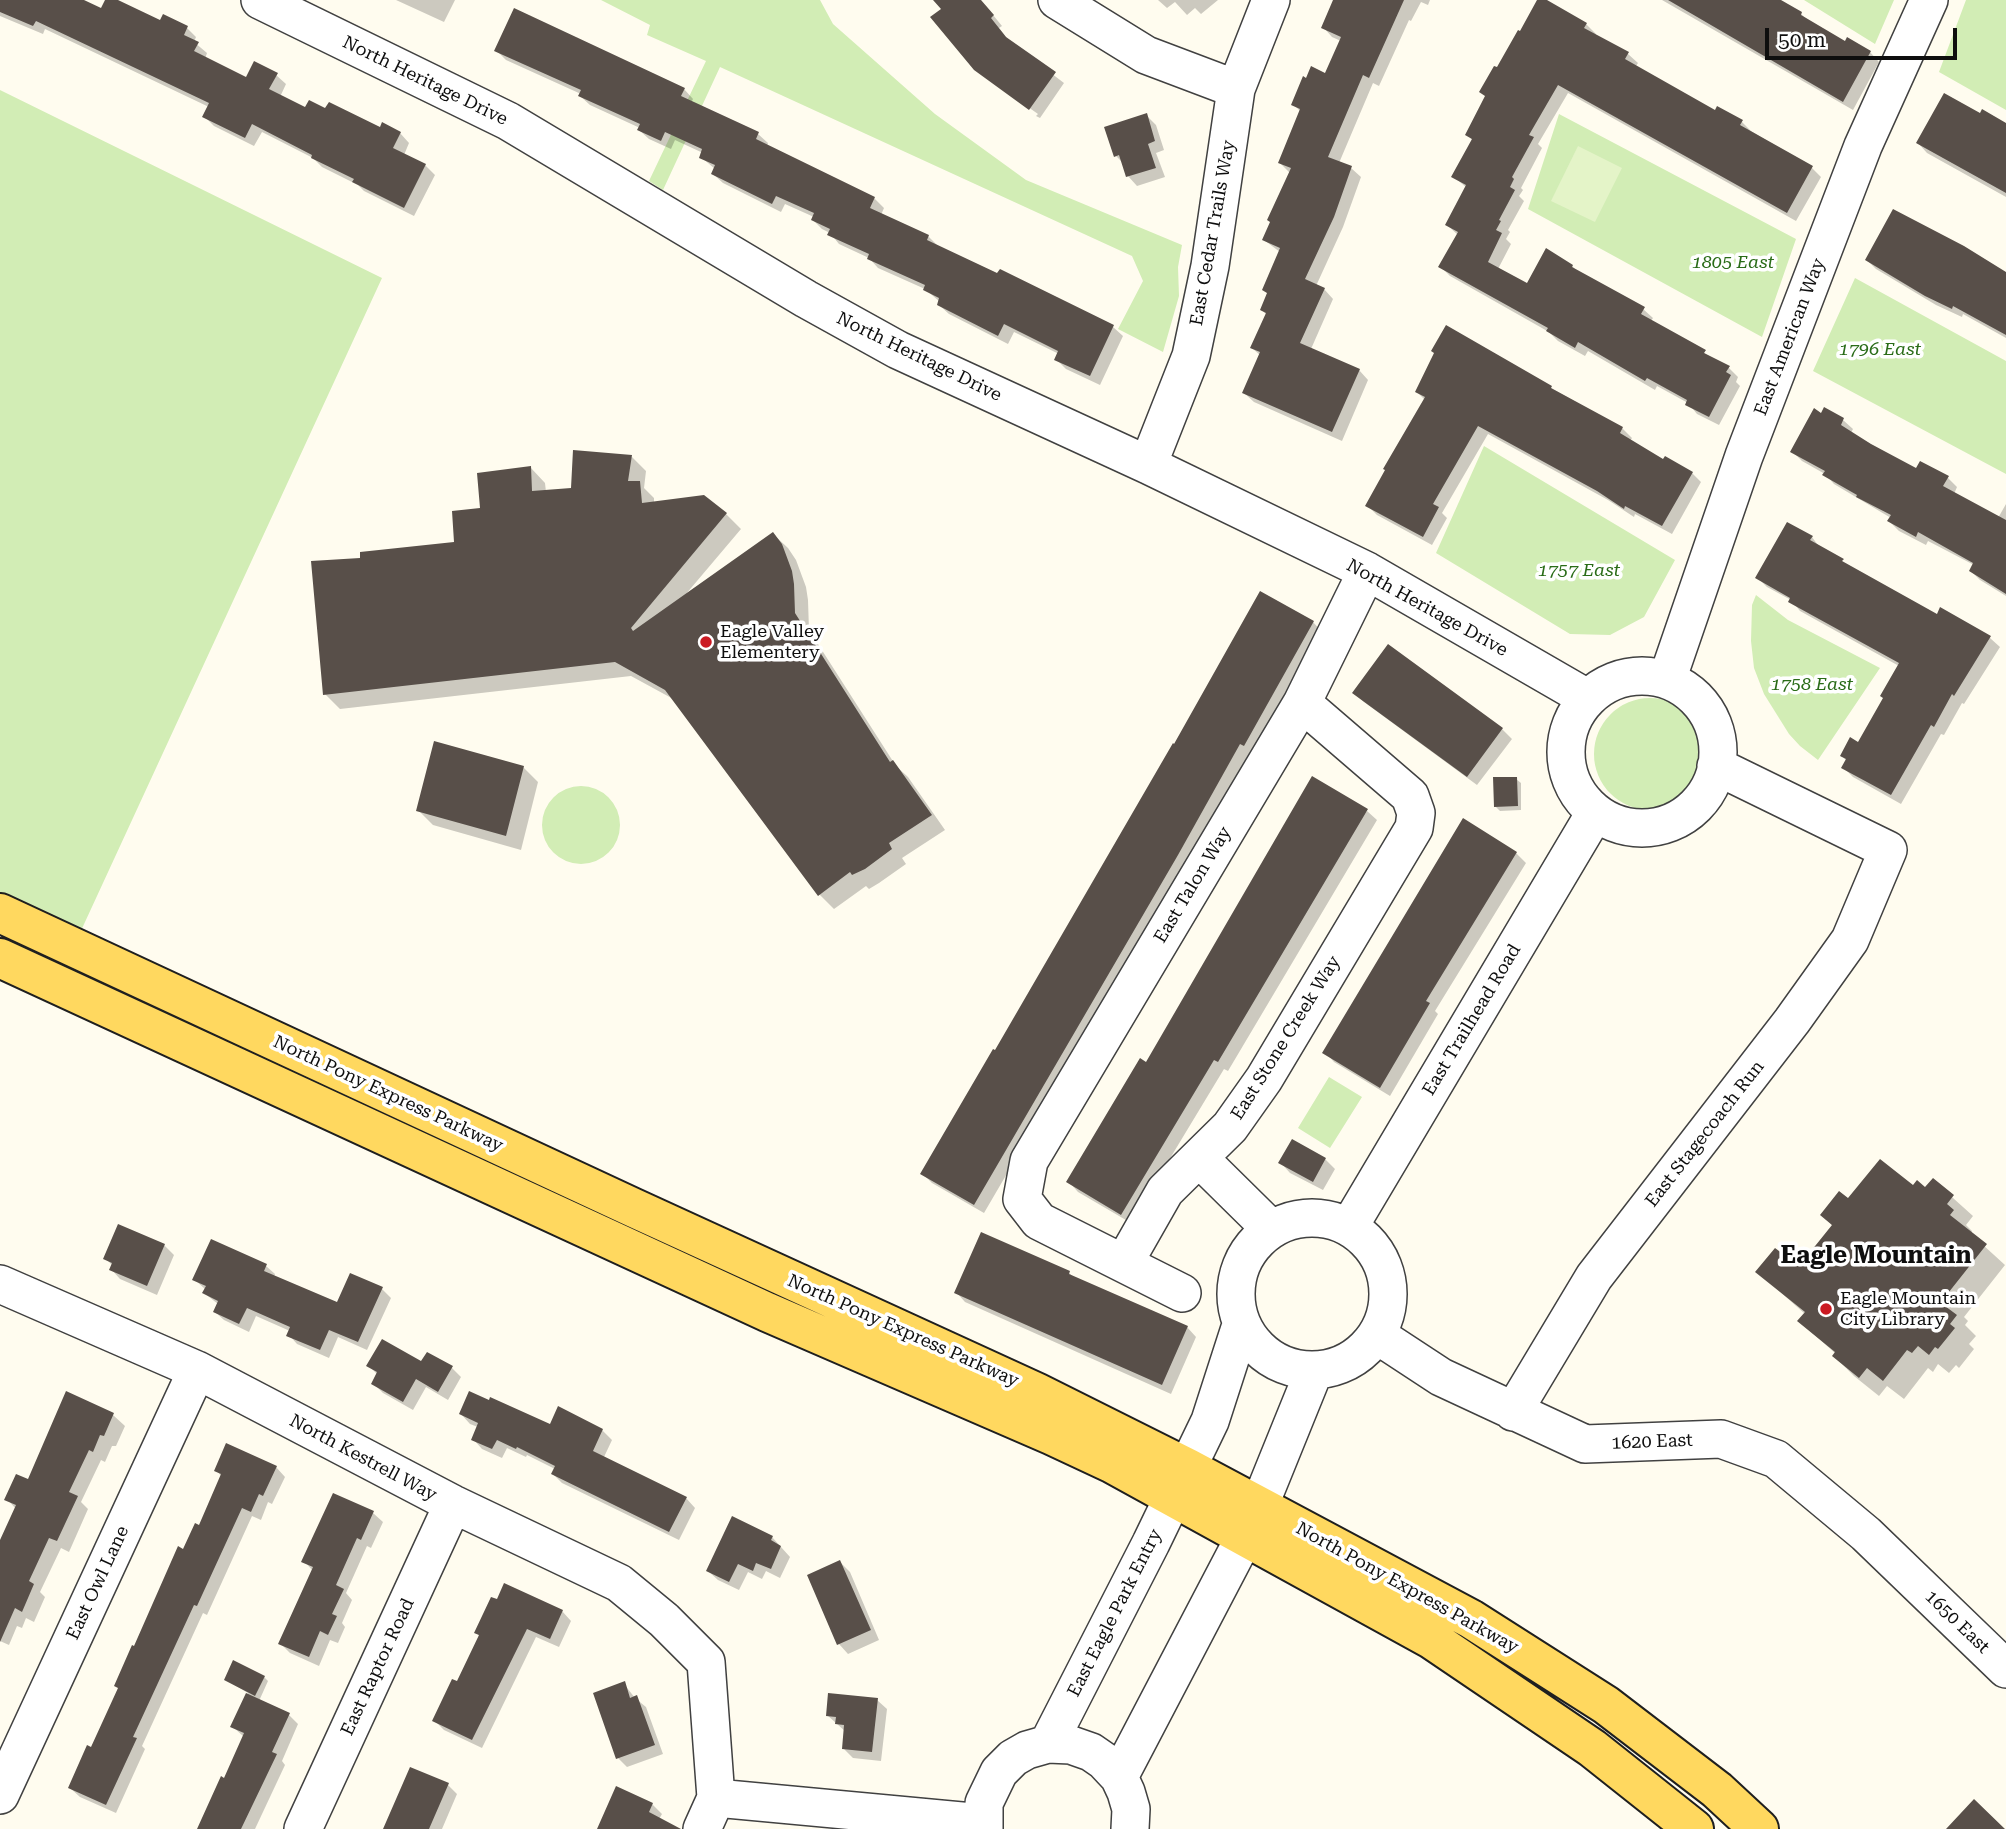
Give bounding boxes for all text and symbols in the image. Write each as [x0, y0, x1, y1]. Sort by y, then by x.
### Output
scale bar [1768, 14, 1960, 58]
text: 50 m [1778, 28, 1826, 52]
street label: North Heritage Drive [339, 32, 511, 130]
street label: East Cedar Trails Way [1186, 138, 1240, 328]
park label: 1805 East [1692, 252, 1774, 274]
street label: East American Way [1750, 255, 1830, 419]
street label: North Heritage Drive [833, 308, 1005, 406]
park label: 1796 East [1839, 339, 1921, 361]
street label: North Heritage Drive [1342, 555, 1512, 661]
park label: 1757 East [1538, 560, 1620, 582]
place label: Eagle Valley Elementery [720, 621, 824, 664]
marker: Eagle Valley Elementery [698, 634, 714, 650]
park label: 1758 East [1771, 674, 1853, 696]
street label: East Talon Way [1150, 823, 1236, 947]
street label: East Trailhead Road [1418, 940, 1526, 1100]
street label: East Stone Creek Way [1227, 952, 1345, 1124]
street label: North Pony Express Parkway [270, 1031, 506, 1157]
street label: East Stagecoach Run [1641, 1056, 1769, 1212]
district label: Eagle Mountain [1780, 1242, 1972, 1270]
street label: North Pony Express Parkway [784, 1270, 1022, 1392]
place label: Eagle Mountain City Library [1840, 1288, 1976, 1330]
marker: Eagle Mountain City Library [1818, 1301, 1834, 1317]
street label: North Kestrell Way [286, 1410, 440, 1506]
street label: 1620 East [1611, 1430, 1693, 1454]
street label: North Pony Express Parkway [1292, 1518, 1522, 1658]
street label: East Owl Lane [62, 1523, 134, 1643]
street label: East Eagle Park Entry [1063, 1526, 1167, 1700]
street label: 1650 East [1920, 1586, 1994, 1658]
street label: East Raptor Road [337, 1595, 419, 1739]

